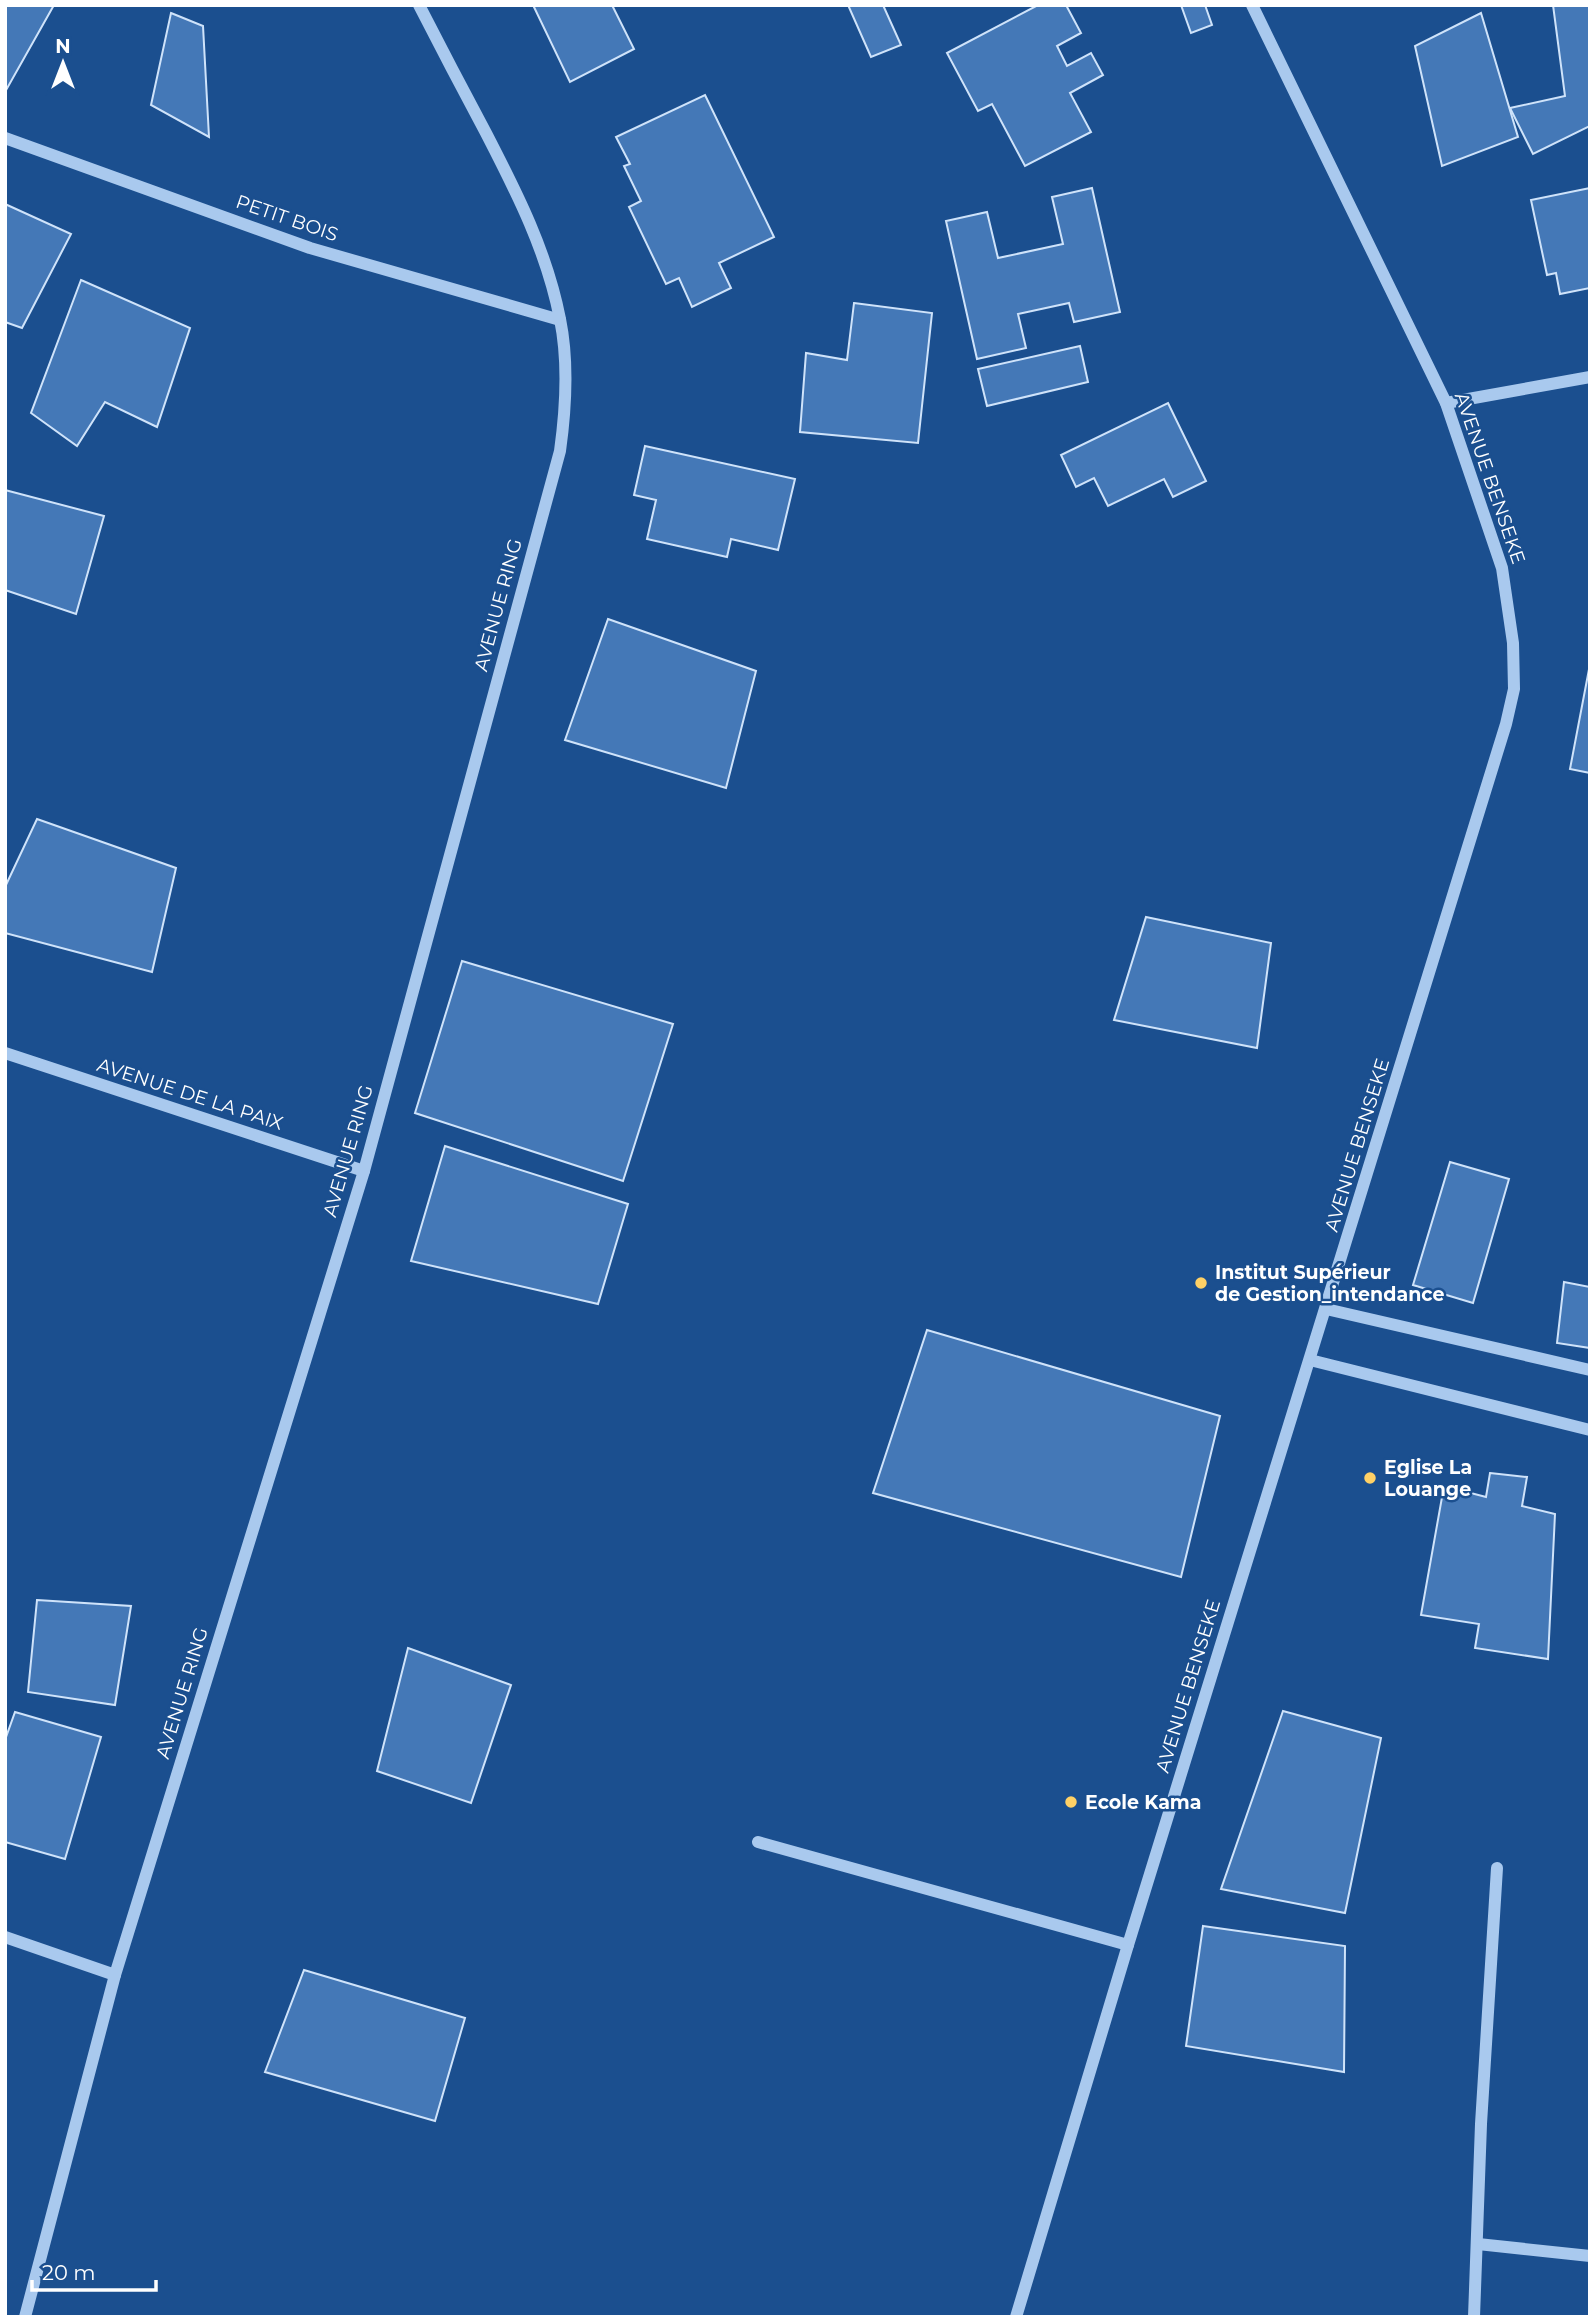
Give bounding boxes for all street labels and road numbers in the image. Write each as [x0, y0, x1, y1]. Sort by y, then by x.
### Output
street label: PETIT BOIS [233, 190, 341, 246]
street label: AVENUE BENSEKE [1450, 389, 1530, 567]
street label: AVENUE RING [469, 536, 527, 674]
street label: AVENUE DE LA PAIX [94, 1053, 286, 1135]
street label: AVENUE BENSEKE [1320, 1056, 1394, 1234]
street label: AVENUE RING [318, 1082, 378, 1220]
street label: AVENUE BENSEKE [1151, 1597, 1225, 1775]
street label: AVENUE RING [151, 1624, 213, 1762]

